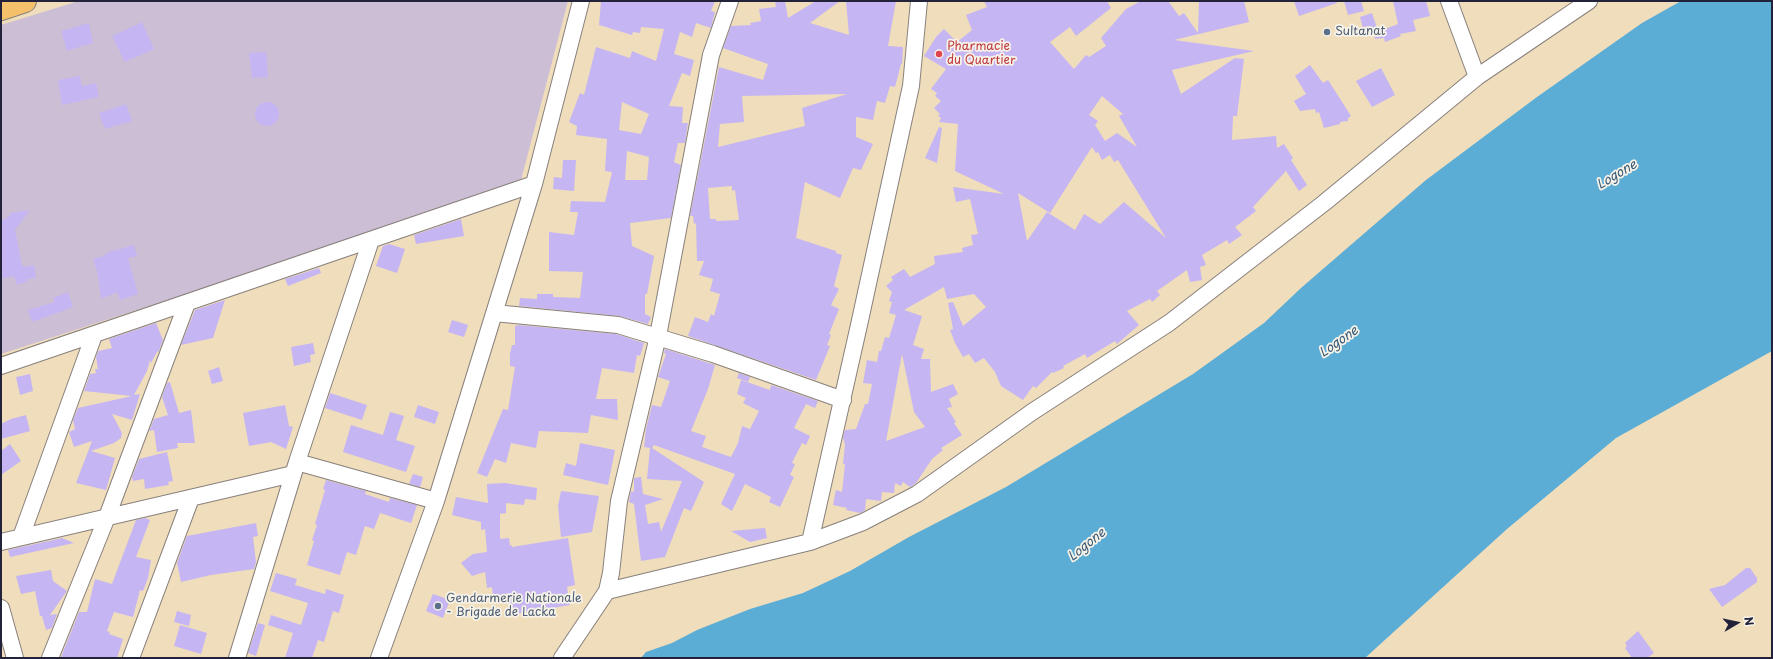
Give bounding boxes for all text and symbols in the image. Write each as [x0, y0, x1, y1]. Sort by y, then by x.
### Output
place label: Sultanat [1335, 25, 1385, 39]
marker: Sultanat [1322, 27, 1332, 37]
place label: Pharmacie du Quartier [947, 40, 1015, 68]
marker: Pharmacie du Quartier [934, 49, 944, 59]
water label: Logone [1594, 157, 1640, 193]
water label: Logone [1317, 323, 1361, 361]
water label: Logone [1065, 525, 1109, 565]
place label: Gendarmerie Nationale - Brigade de Lacka [446, 592, 582, 620]
marker: Gendarmerie Nationale - Brigade de Lacka [433, 601, 443, 611]
north arrow [1717, 603, 1757, 643]
text: N [1740, 615, 1758, 627]

